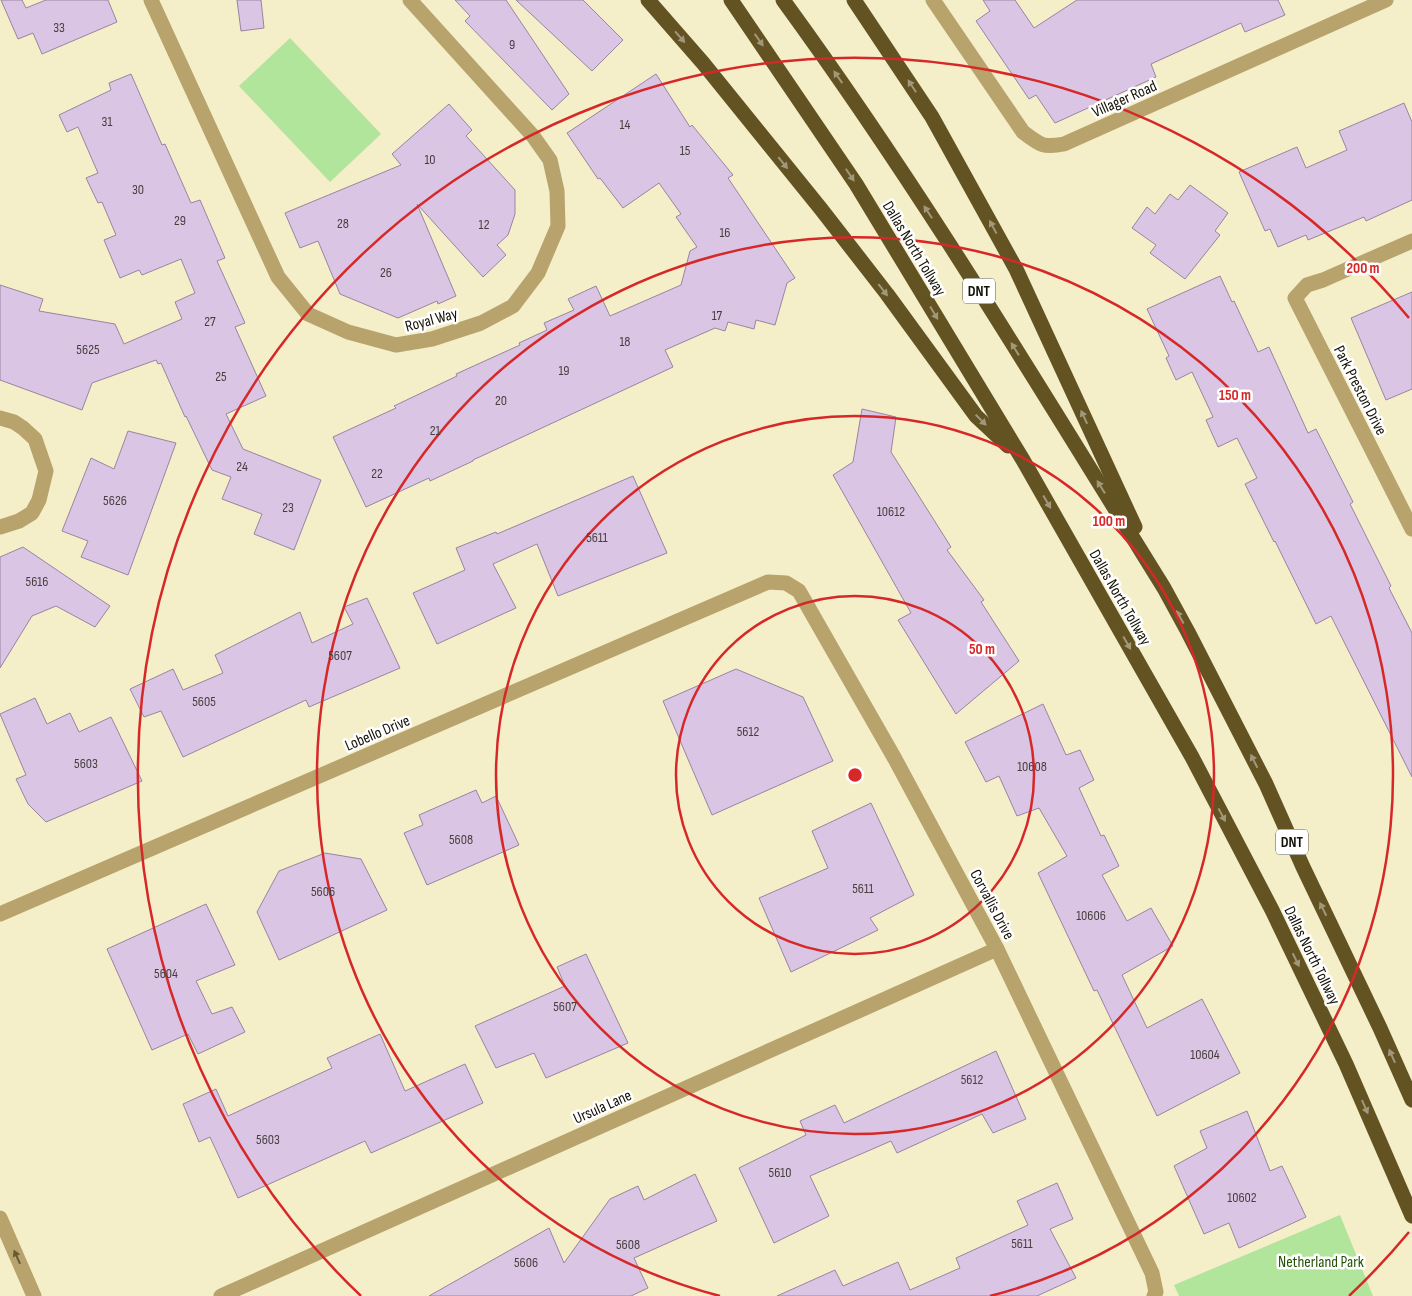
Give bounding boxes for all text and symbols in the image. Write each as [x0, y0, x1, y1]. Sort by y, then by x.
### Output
house number: 33 [53, 19, 65, 36]
one-way arrow [675, 30, 686, 43]
one-way arrow [754, 33, 764, 47]
house number: 9 [509, 36, 515, 53]
one-way arrow [833, 70, 843, 84]
street label: Villager Road [1089, 77, 1160, 122]
one-way arrow [907, 79, 916, 93]
house number: 31 [102, 113, 112, 130]
house number: 14 [620, 116, 631, 133]
house number: 15 [680, 142, 691, 159]
house number: 10 [424, 151, 436, 168]
one-way arrow [778, 156, 789, 169]
one-way arrow [845, 168, 855, 181]
house number: 30 [132, 181, 144, 198]
street label: Dallas North Tollway [878, 198, 949, 300]
one-way arrow [924, 205, 933, 219]
house number: 29 [174, 212, 186, 229]
house number: 28 [337, 215, 349, 232]
house number: 12 [479, 216, 490, 233]
one-way arrow [989, 219, 997, 234]
house number: 16 [719, 224, 731, 241]
text: 200 m [1346, 259, 1380, 278]
house number: 26 [380, 264, 392, 281]
road number: DNT [963, 278, 995, 304]
one-way arrow [878, 284, 889, 297]
street label: Royal Way [403, 304, 460, 337]
house number: 17 [712, 307, 723, 324]
one-way arrow [930, 307, 939, 320]
house number: 27 [204, 313, 216, 330]
house number: 18 [619, 333, 631, 350]
house number: 5625 [76, 341, 100, 358]
one-way arrow [1011, 343, 1020, 356]
street label: Park Preston Drive [1329, 343, 1390, 439]
house number: 19 [558, 362, 570, 379]
house number: 25 [215, 368, 227, 385]
text: 150 m [1219, 386, 1251, 405]
house number: 20 [495, 392, 507, 409]
one-way arrow [1080, 410, 1088, 424]
one-way arrow [975, 414, 987, 426]
house number: 21 [430, 422, 440, 439]
house number: 24 [236, 458, 248, 475]
house number: 22 [371, 465, 383, 482]
one-way arrow [1096, 481, 1106, 494]
house number: 5626 [103, 492, 127, 509]
one-way arrow [1042, 495, 1051, 509]
house number: 23 [282, 499, 294, 516]
house number: 10612 [877, 503, 905, 520]
text: 100 m [1093, 512, 1125, 531]
house number: 5611 [586, 529, 608, 546]
street label: Dallas North Tollway [1085, 547, 1155, 649]
house number: 5616 [26, 573, 48, 590]
one-way arrow [1176, 610, 1184, 624]
one-way arrow [1123, 636, 1131, 651]
text: 50 m [969, 640, 995, 659]
house number: 5607 [328, 647, 352, 664]
house number: 5605 [192, 693, 216, 710]
street label: Lobello Drive [342, 711, 413, 756]
house number: 5612 [737, 723, 760, 740]
one-way arrow [1250, 754, 1258, 769]
house number: 5603 [74, 755, 98, 772]
house number: 10608 [1017, 758, 1047, 775]
centre of rings [846, 766, 864, 784]
one-way arrow [1218, 808, 1226, 822]
road number: DNT [1276, 830, 1308, 854]
house number: 5608 [449, 831, 473, 848]
street label: Corvallis Drive [965, 866, 1018, 943]
house number: 5611 [852, 880, 874, 897]
house number: 5606 [311, 883, 335, 900]
one-way arrow [1319, 902, 1327, 916]
street label: Dallas North Tollway [1280, 903, 1344, 1008]
house number: 10606 [1076, 907, 1106, 924]
one-way arrow [1292, 953, 1300, 967]
house number: 5604 [154, 965, 178, 982]
house number: 5607 [553, 998, 577, 1015]
house number: 10604 [1190, 1046, 1220, 1063]
one-way arrow [1388, 1049, 1396, 1063]
house number: 5612 [961, 1071, 984, 1088]
street label: Ursula Lane [571, 1086, 635, 1129]
one-way arrow [1361, 1100, 1369, 1114]
house number: 5603 [256, 1131, 280, 1148]
house number: 5610 [769, 1164, 791, 1181]
house number: 10602 [1227, 1189, 1257, 1206]
house number: 5611 [1011, 1235, 1033, 1252]
house number: 5608 [616, 1236, 640, 1253]
one-way arrow [13, 1250, 21, 1264]
park label: Netherland Park [1278, 1253, 1364, 1272]
house number: 5606 [514, 1254, 538, 1271]

